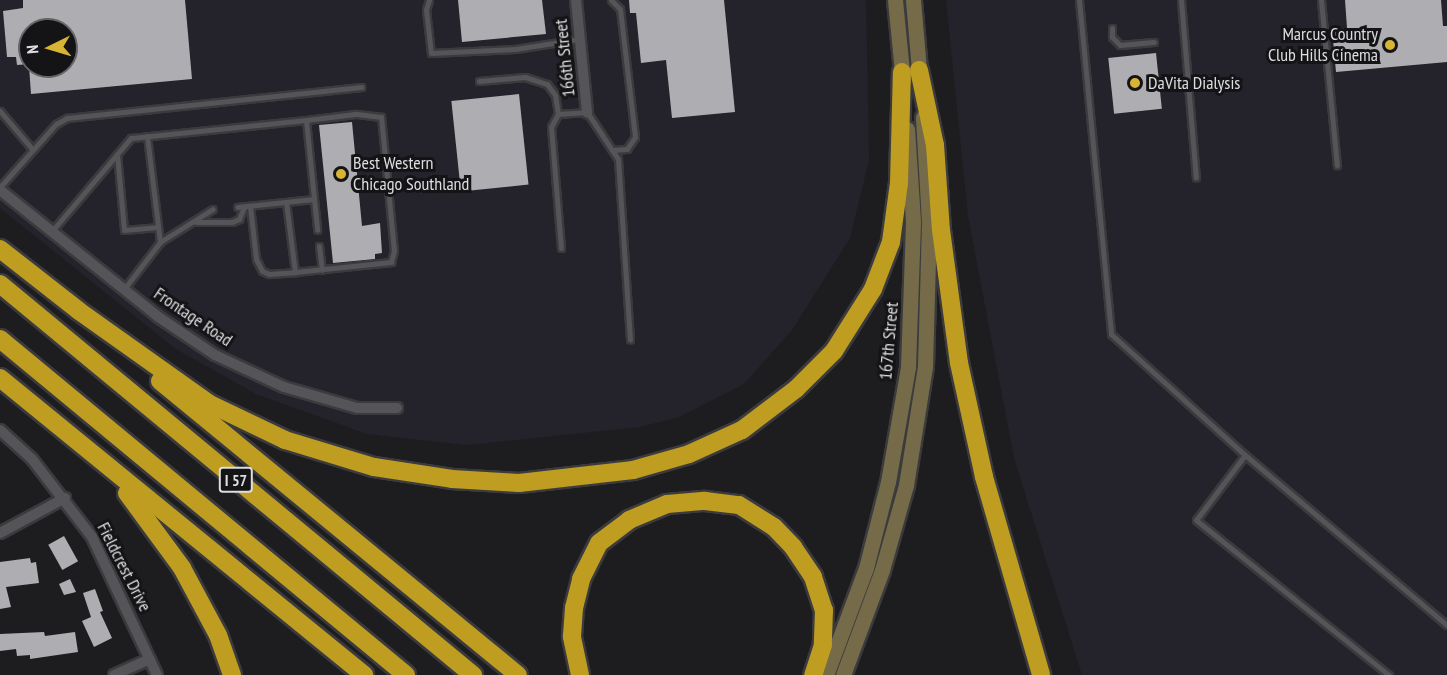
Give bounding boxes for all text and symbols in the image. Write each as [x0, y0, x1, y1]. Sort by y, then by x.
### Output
north arrow [18, 18, 78, 78]
street label: 166th Street [550, 18, 580, 98]
place label: Marcus Country Club Hills Cinema [1268, 24, 1378, 66]
marker: Marcus Country Club Hills Cinema [1383, 38, 1397, 52]
text: N [22, 44, 42, 55]
place label: DaVita Dialysis [1148, 72, 1240, 94]
marker: DaVita Dialysis [1126, 74, 1144, 92]
place label: Best Western Chicago Southland [353, 153, 469, 195]
marker: Best Western Chicago Southland [334, 167, 348, 181]
street label: Frontage Road [150, 283, 236, 351]
street label: 167th Street [875, 301, 903, 381]
road number: I 57 [218, 467, 254, 493]
street label: Fieldcrest Drive [92, 519, 156, 615]

